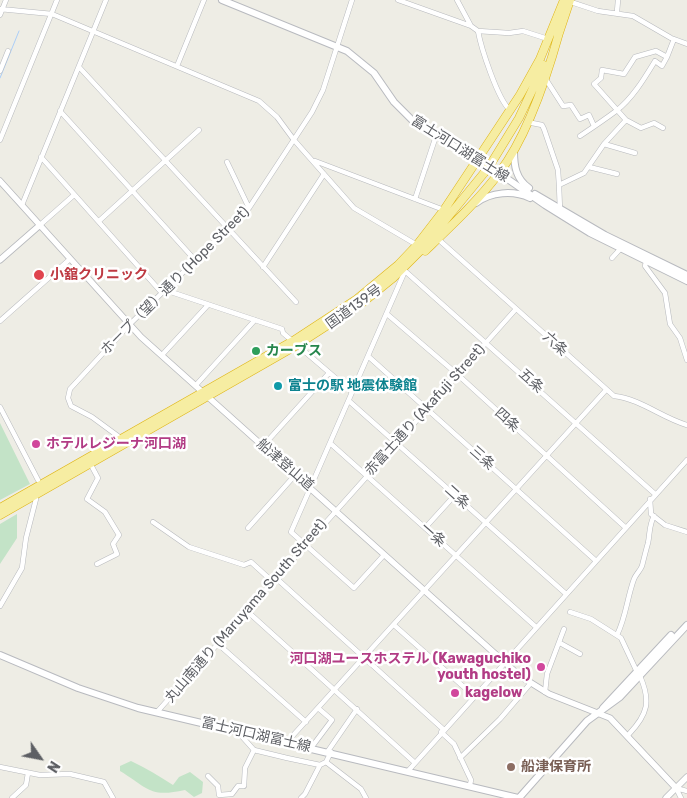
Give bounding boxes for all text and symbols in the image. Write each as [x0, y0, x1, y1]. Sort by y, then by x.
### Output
street label: 富士河口湖富士線 [408, 112, 512, 186]
street label: ホープ（望）通り (Hope Street) [97, 203, 253, 359]
place label: 小舘クリニック [50, 267, 148, 283]
marker: 小舘クリニック [32, 268, 46, 282]
street label: 国道139号 [323, 281, 385, 333]
street label: 六条 [539, 328, 571, 360]
street label: 赤富士通り (Akafuji Street) [361, 341, 489, 479]
place label: カーブス [266, 343, 322, 359]
marker: カーブス [250, 345, 262, 357]
street label: 五条 [515, 365, 547, 397]
place label: 富士の駅 地震体験館 [288, 378, 417, 394]
marker: 富士の駅 地震体験館 [272, 380, 284, 392]
street label: 四条 [491, 404, 523, 436]
place label: ホテルレジーナ河口湖 [46, 436, 186, 452]
street label: 船津登山道 [253, 436, 317, 494]
marker: ホテルレジーナ河口湖 [30, 438, 42, 450]
street label: 三条 [466, 442, 498, 474]
street label: 二条 [441, 481, 473, 513]
street label: 丸山南通り (Maruyama South Street) [162, 516, 330, 706]
street label: 一条 [417, 519, 449, 551]
place label: 河口湖ユースホステル (Kawaguchiko youth hostel) [290, 651, 531, 684]
marker: 河口湖ユースホステル (Kawaguchiko youth hostel) [535, 661, 547, 673]
place label: kagelow [465, 685, 523, 701]
marker: kagelow [449, 687, 461, 699]
street label: 富士河口湖富士線 [200, 714, 312, 756]
north arrow [15, 733, 65, 783]
text: N [43, 758, 63, 775]
place label: 船津保育所 [521, 759, 591, 775]
marker: 船津保育所 [505, 761, 517, 773]

